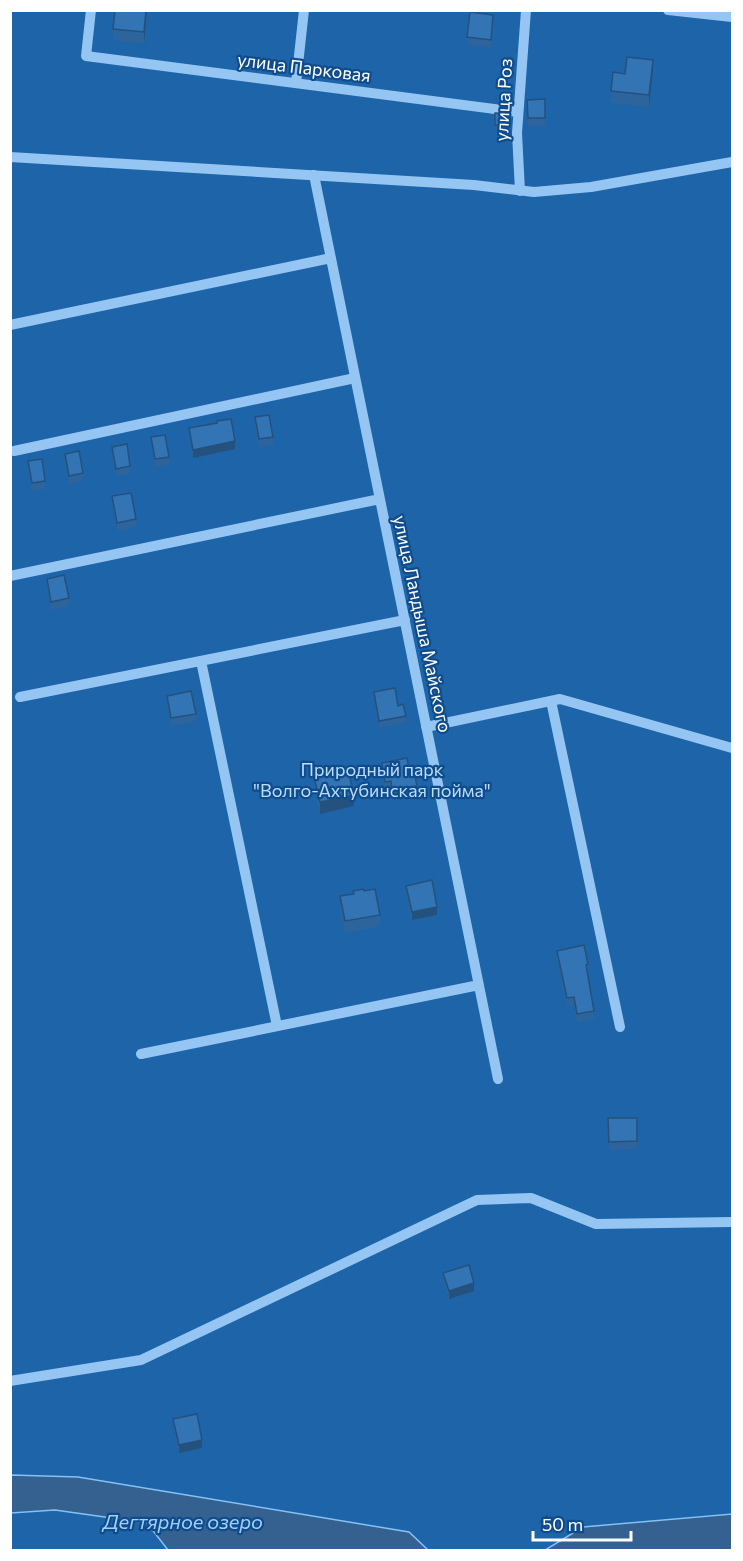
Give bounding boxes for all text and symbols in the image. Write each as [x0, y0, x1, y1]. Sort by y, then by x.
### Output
street label: улица Парковая [236, 48, 372, 86]
street label: улица Роз [490, 58, 516, 142]
street label: улица Ландыша Майского [389, 513, 457, 734]
park label: Природный парк "Волго-Ахтубинская пойма" [253, 758, 491, 801]
scale bar [533, 1504, 630, 1542]
water label: Дегтярное озеро [101, 1509, 263, 1533]
text: 50 m [542, 1513, 583, 1535]

